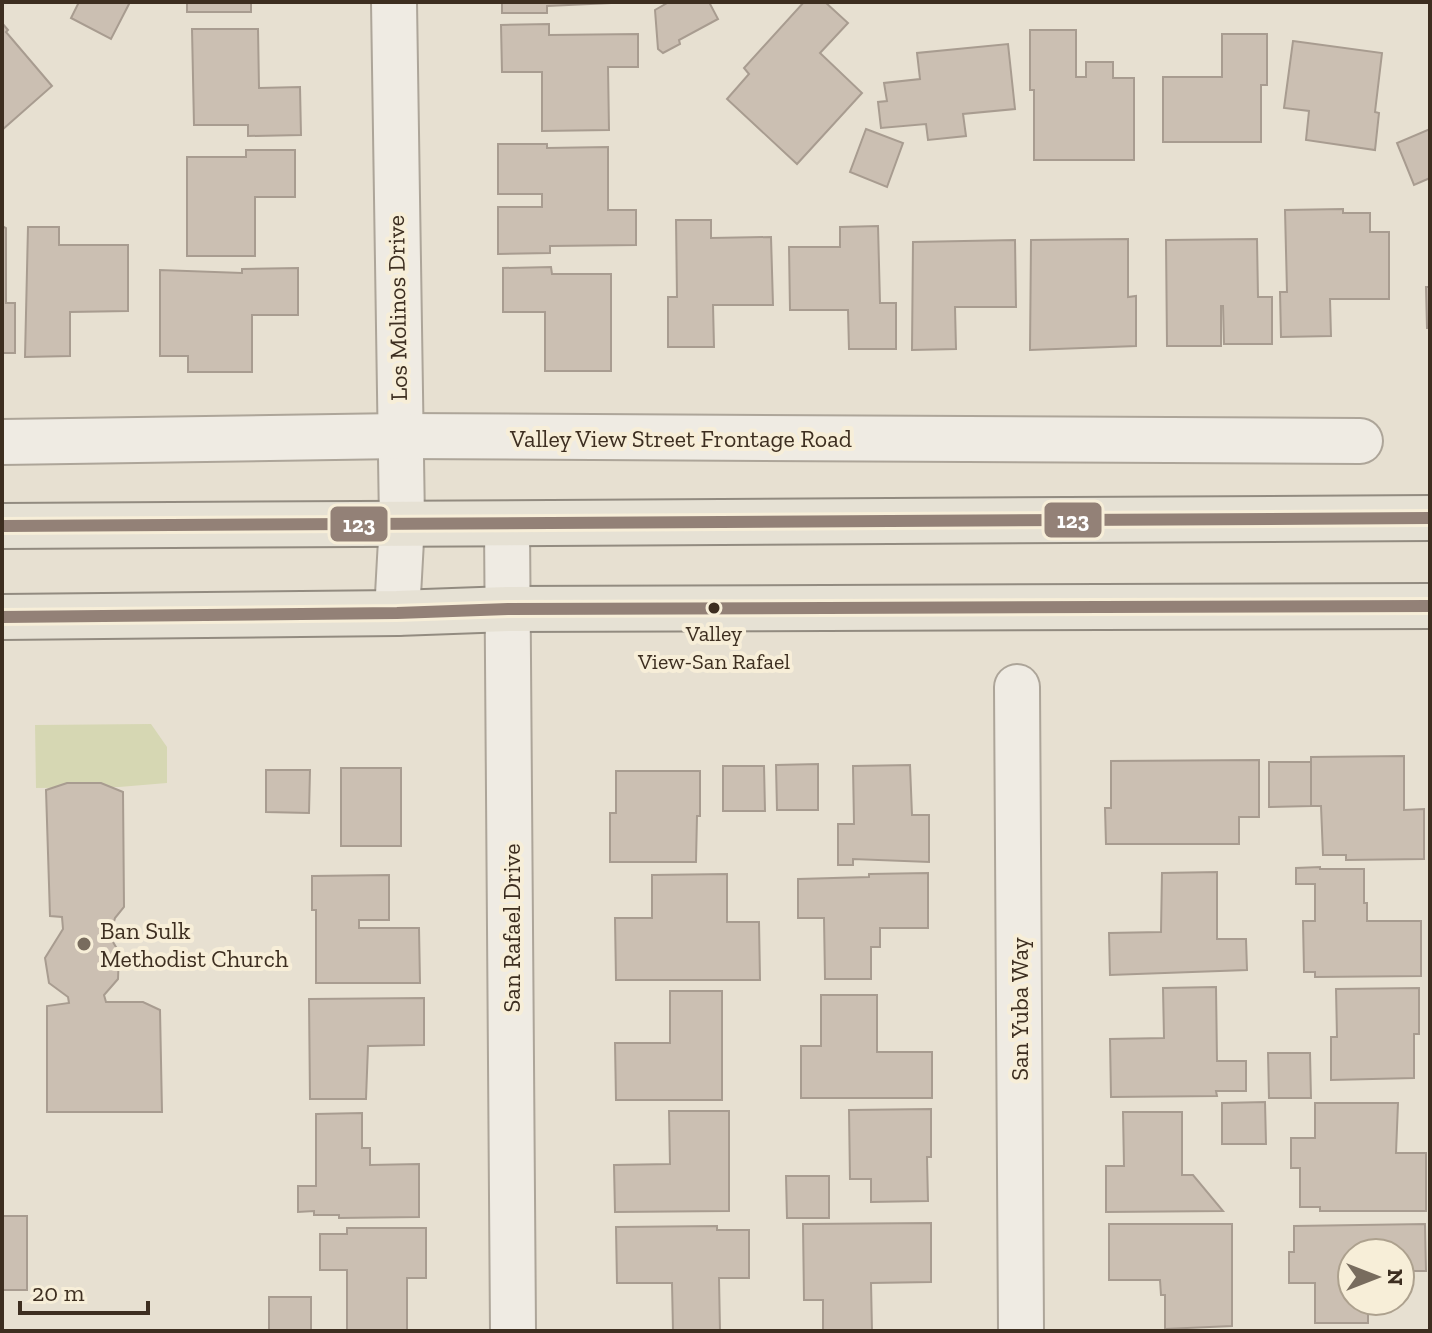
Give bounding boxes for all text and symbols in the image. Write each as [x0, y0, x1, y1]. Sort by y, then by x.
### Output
street label: Los Molinos Drive [381, 215, 413, 401]
street label: Valley View Street Frontage Road [509, 424, 852, 453]
line badge: 123 [1043, 501, 1103, 539]
line badge: 123 [329, 505, 389, 543]
text: 123 [1057, 507, 1089, 534]
text: 123 [343, 511, 375, 538]
marker: Valley View-San Rafael [706, 600, 722, 616]
place label: Valley View-San Rafael [637, 620, 790, 675]
street label: San Rafael Drive [497, 844, 526, 1012]
place label: Ban Sulk Methodist Church [100, 916, 289, 973]
marker: Ban Sulk Methodist Church [75, 935, 93, 953]
street label: San Yuba Way [1005, 936, 1034, 1081]
north arrow [1336, 1237, 1416, 1317]
scale bar [20, 1265, 148, 1315]
text: N [1382, 1269, 1409, 1286]
text: 20 m [32, 1278, 85, 1307]

